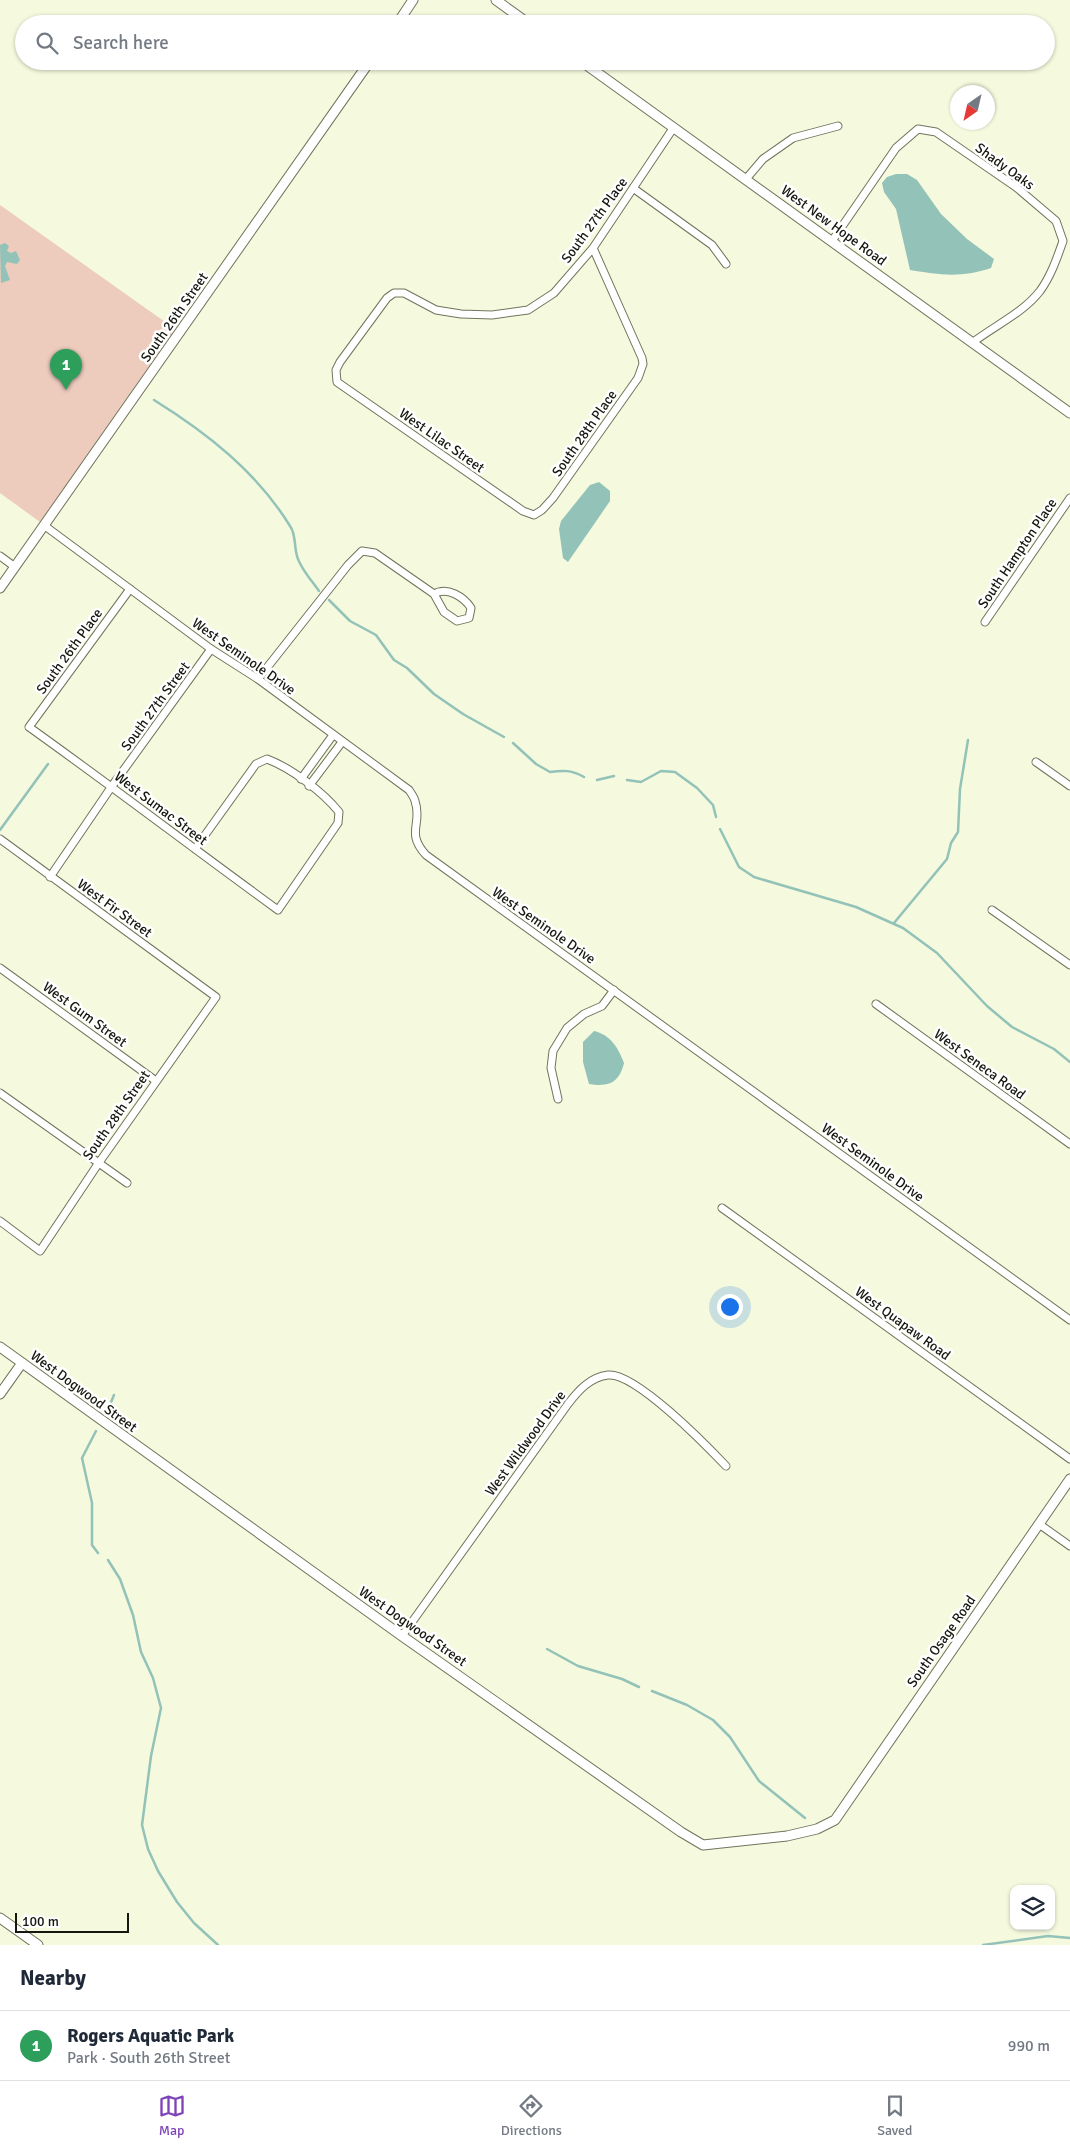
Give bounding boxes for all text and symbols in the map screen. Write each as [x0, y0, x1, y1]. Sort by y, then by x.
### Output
search box [15, 15, 1055, 70]
icon: search [33, 29, 61, 57]
text: Search here [73, 31, 169, 55]
north arrow [950, 85, 995, 130]
street label: Shady Oaks [972, 139, 1038, 193]
street label: South 27th Place [558, 174, 631, 266]
street label: West New Hope Road [778, 181, 890, 269]
street label: South 26th Street [137, 269, 212, 365]
pin: 1 [50, 349, 82, 390]
street label: South 28th Place [548, 387, 621, 480]
street label: West Lilac Street [396, 405, 488, 476]
street label: South Hampton Place [974, 495, 1060, 611]
street label: South 26th Place [33, 605, 106, 697]
street label: West Seminole Drive [189, 614, 299, 698]
street label: South 27th Street [118, 659, 193, 754]
street label: West Sumac Street [111, 768, 211, 849]
street label: West Fir Street [74, 876, 155, 941]
street label: West Seminole Drive [489, 883, 599, 967]
street label: West Gum Street [39, 978, 130, 1051]
street label: West Seneca Road [931, 1026, 1029, 1103]
street label: South 28th Street [79, 1067, 154, 1163]
street label: West Seminole Drive [818, 1120, 927, 1205]
street label: West Quapaw Road [852, 1283, 954, 1364]
your location [717, 1294, 743, 1320]
street label: West Dogwood Street [27, 1347, 140, 1436]
street label: West Wildwood Drive [482, 1387, 569, 1499]
street label: West Dogwood Street [356, 1583, 470, 1670]
street label: South Osage Road [903, 1592, 979, 1690]
map controls [1010, 1885, 1055, 1930]
button: layers [1010, 1885, 1055, 1930]
scale bar [15, 1910, 129, 1933]
text: 100 m [22, 1913, 59, 1930]
text: Nearby [20, 1965, 86, 1991]
text: Rogers Aquatic Park [67, 2024, 234, 2048]
text: 1 [32, 2036, 40, 2056]
text: 990 m [1008, 2036, 1050, 2056]
text: Park · South 26th Street [67, 2048, 230, 2068]
tab: Map [158, 2092, 186, 2139]
tab: Directions [501, 2092, 562, 2139]
tab: Saved [877, 2092, 912, 2139]

